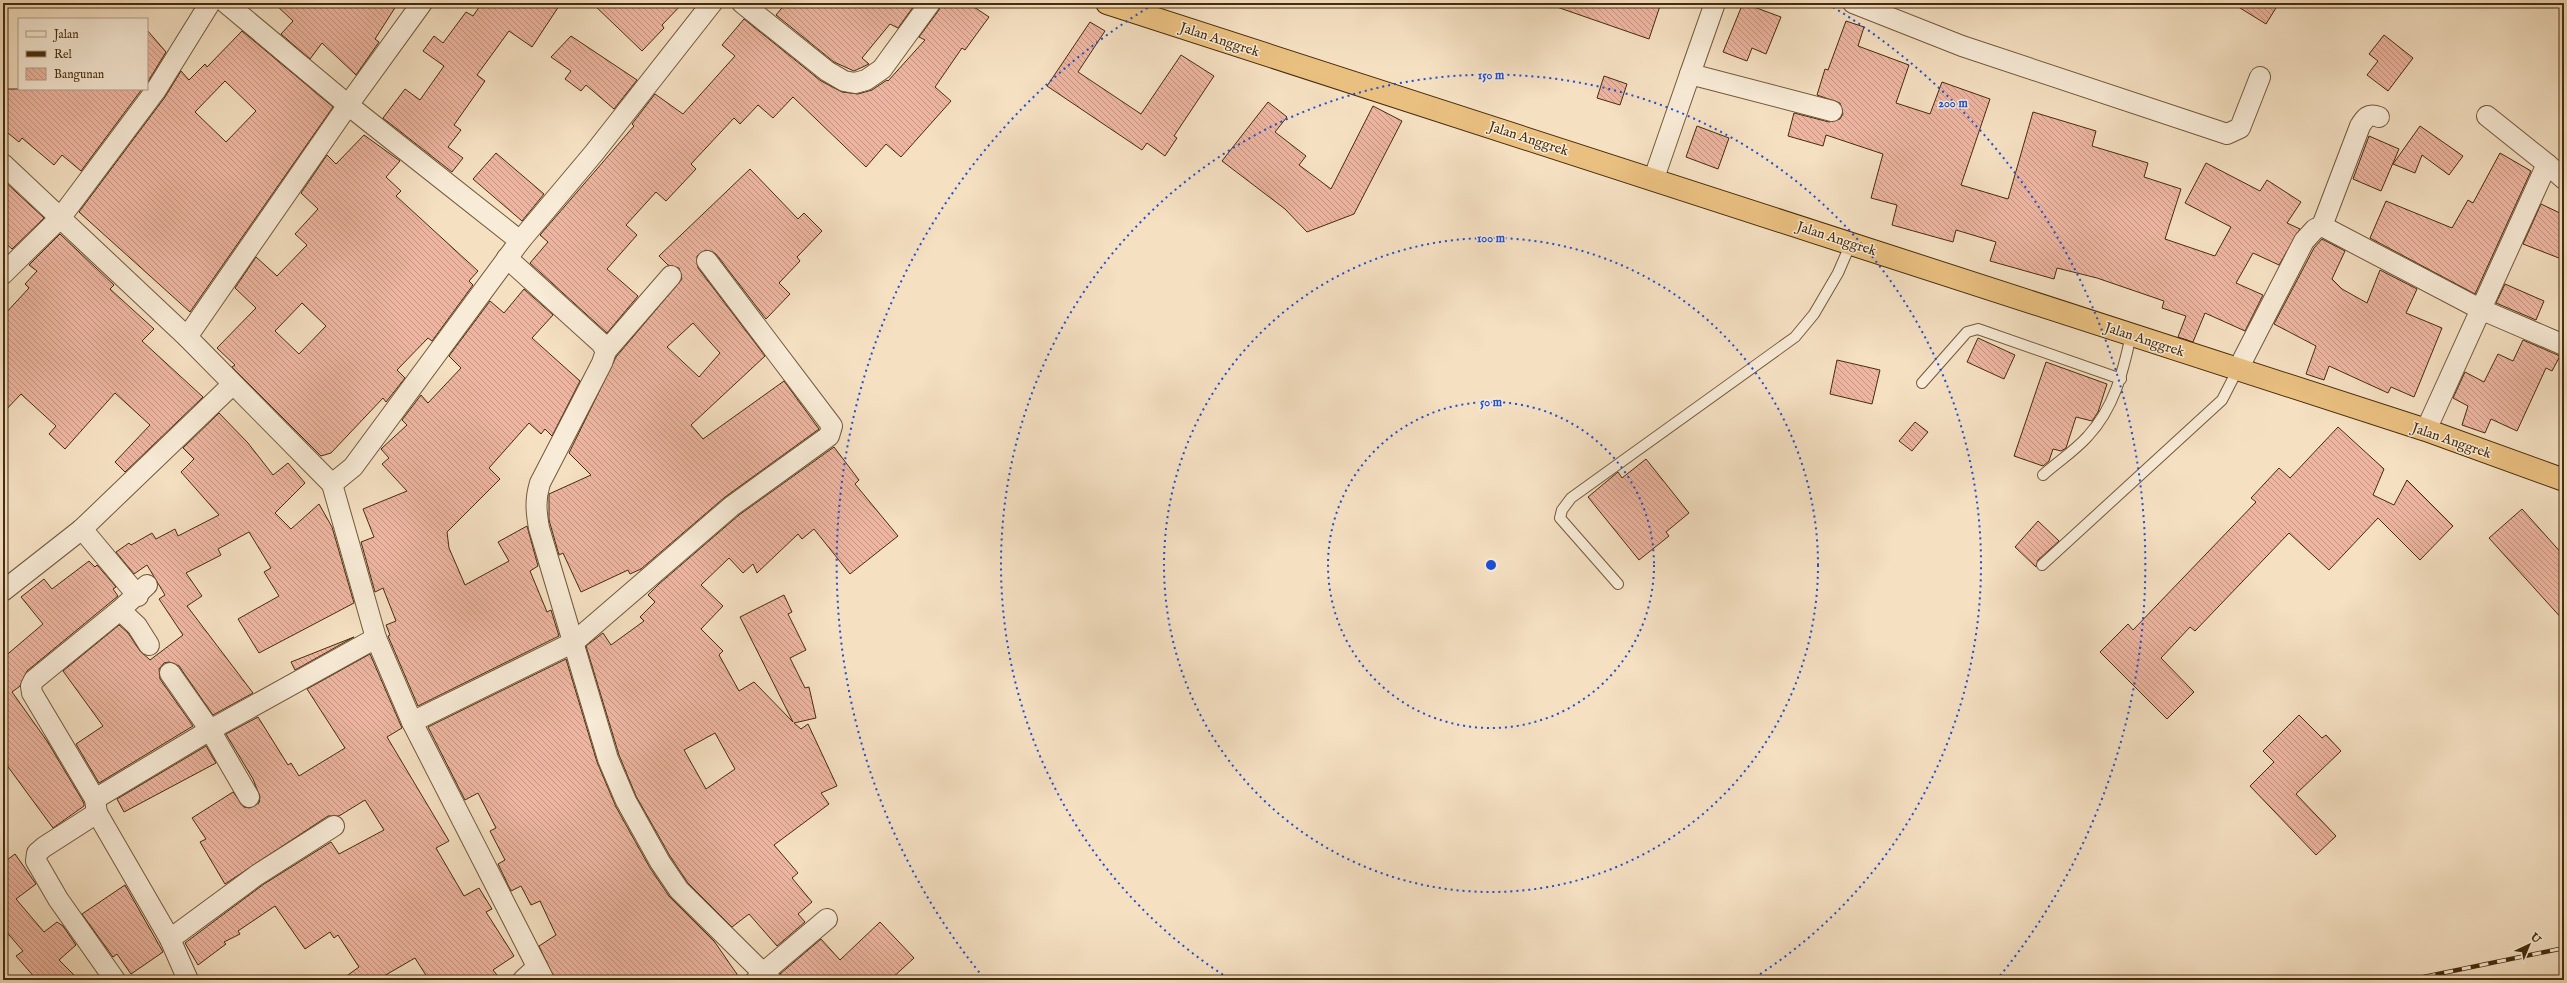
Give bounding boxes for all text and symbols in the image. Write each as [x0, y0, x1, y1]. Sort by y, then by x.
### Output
legend [18, 18, 148, 90]
street label: Jalan Anggrek [1176, 18, 1262, 61]
text: Jalan [52, 27, 79, 43]
text: Rel [54, 47, 73, 62]
text: Bangunan [54, 67, 105, 82]
text: 150 m [1478, 68, 1505, 83]
text: 200 m [1938, 96, 1968, 111]
street label: Jalan Anggrek [1485, 117, 1571, 160]
street label: Jalan Anggrek [1793, 217, 1879, 260]
text: 100 m [1477, 231, 1506, 246]
street label: Jalan Anggrek [2101, 318, 2187, 361]
text: 50 m [1480, 395, 1503, 410]
street label: Jalan Anggrek [2408, 418, 2494, 463]
centre of rings [1484, 558, 1498, 572]
north arrow [2509, 925, 2549, 965]
text: U [2526, 930, 2544, 947]

